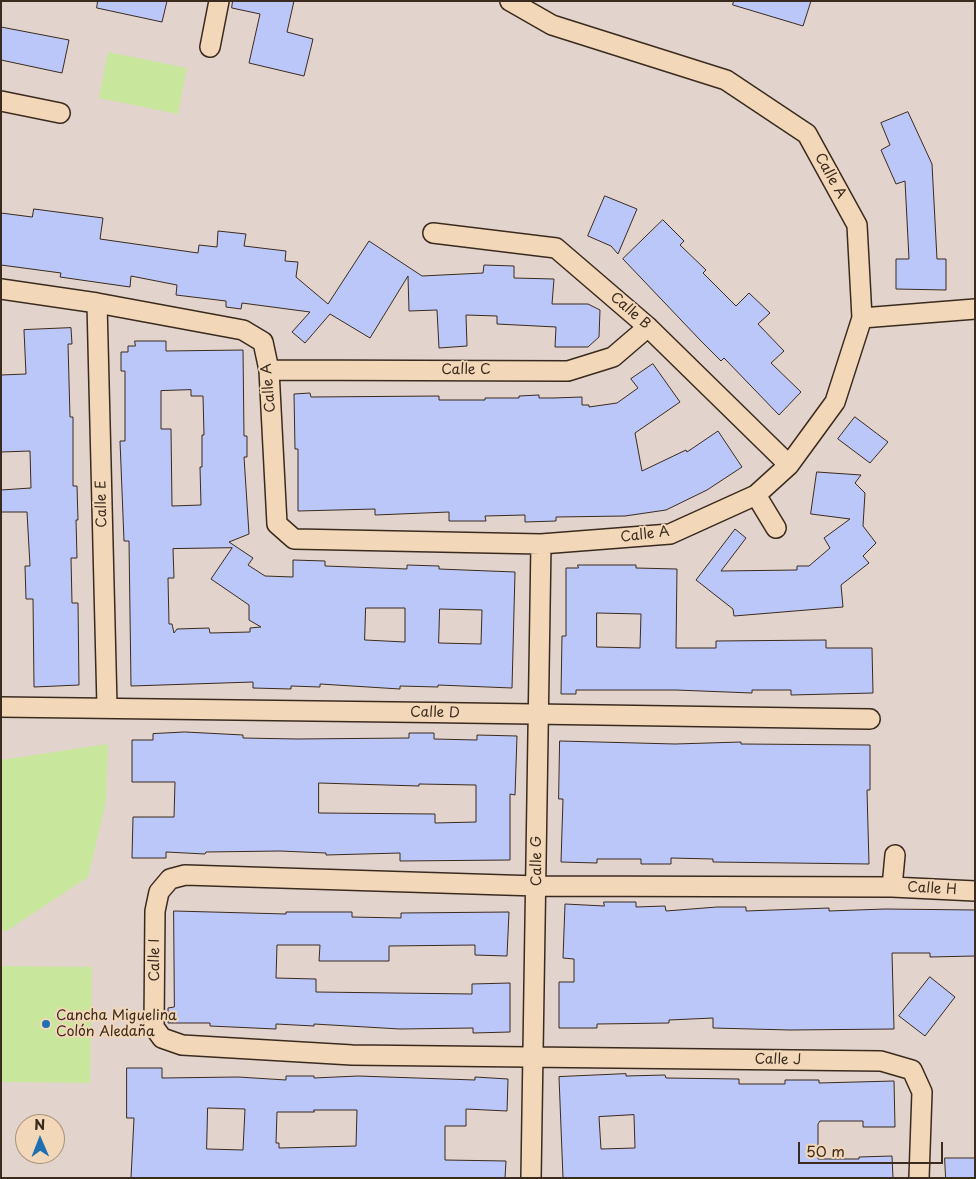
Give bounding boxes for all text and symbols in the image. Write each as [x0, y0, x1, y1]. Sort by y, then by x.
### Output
street label: Calle A [811, 150, 849, 202]
street label: Calle B [606, 289, 654, 333]
street label: Calle C [441, 362, 491, 378]
street label: Calle A [258, 363, 280, 413]
street label: Calle E [93, 480, 111, 528]
street label: Calle A [619, 524, 671, 546]
street label: Calle D [410, 704, 460, 722]
street label: Calle G [529, 836, 545, 886]
street label: Calle H [907, 879, 957, 899]
street label: Calle I [147, 939, 163, 981]
place label: Cancha Miguelina Colón Aledaña [56, 1008, 177, 1040]
marker: Cancha Miguelina Colón Aledaña [40, 1018, 52, 1030]
street label: Calle J [754, 1051, 802, 1069]
north arrow [15, 1114, 65, 1164]
text: N [34, 1114, 45, 1135]
scale bar [801, 1132, 946, 1164]
text: 50 m [806, 1139, 845, 1162]

